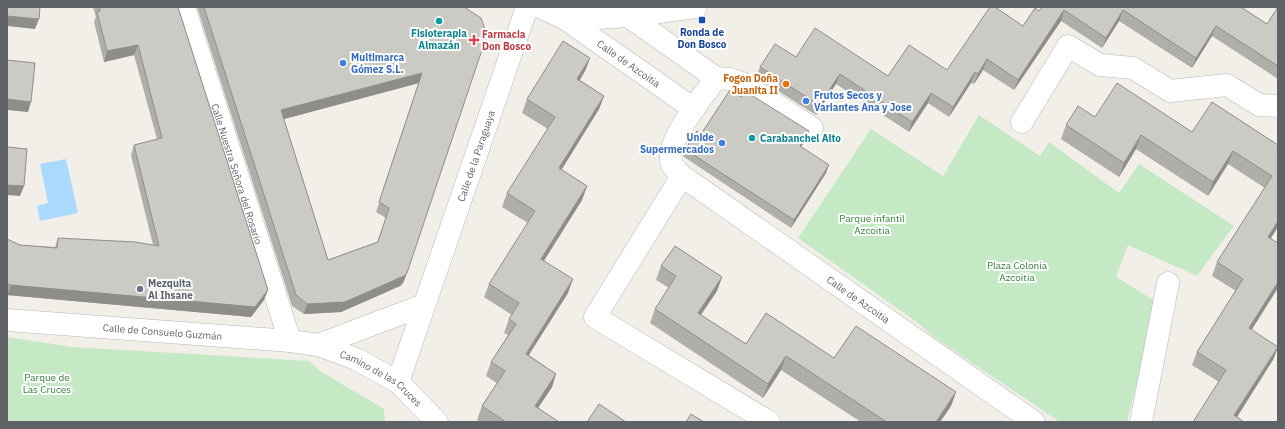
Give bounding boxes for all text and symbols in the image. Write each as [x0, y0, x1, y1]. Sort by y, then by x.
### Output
marker: Ronda de Don Bosco [697, 15, 707, 25]
marker: Fisioterapia Almazán [434, 16, 444, 26]
place label: Ronda de Don Bosco [677, 26, 727, 51]
place label: Fisioterapia Almazán [411, 27, 467, 52]
place label: Farmacia Don Bosco [482, 28, 531, 53]
marker: Farmacia Don Bosco [469, 35, 479, 45]
street label: Calle de Azcoitia [594, 37, 663, 91]
place label: Multimarca Gómez S.L. [351, 51, 405, 76]
marker: Multimarca Gómez S.L. [338, 58, 348, 68]
place label: Fogon Doña Juanita II [723, 72, 778, 97]
marker: Fogon Doña Juanita II [781, 79, 791, 89]
place label: Frutos Secos y Variantes Ana y Jose [814, 89, 912, 114]
marker: Frutos Secos y Variantes Ana y Jose [801, 96, 811, 106]
street label: Calle Nuestra Señora del Rosario [208, 102, 265, 246]
street label: Calle de la Paraguaya [455, 108, 498, 204]
place label: Unide Supermercados [640, 131, 714, 156]
place label: Carabanchel Alto [760, 132, 841, 145]
marker: Carabanchel Alto [747, 133, 757, 143]
marker: Unide Supermercados [717, 138, 727, 148]
park label: Parque infantil Azcoitia [839, 212, 905, 237]
park label: Plaza Colonia Azcoitia [987, 259, 1048, 284]
street label: Calle de Azcoitia [824, 273, 893, 327]
place label: Mezquita Al Ihsane [148, 277, 193, 302]
marker: Mezquita Al Ihsane [135, 284, 145, 294]
street label: Calle de Consuelo Guzmán [102, 321, 223, 343]
street label: Camino de las Cruces [338, 348, 425, 410]
park label: Parque de Las Cruces [23, 371, 71, 396]

